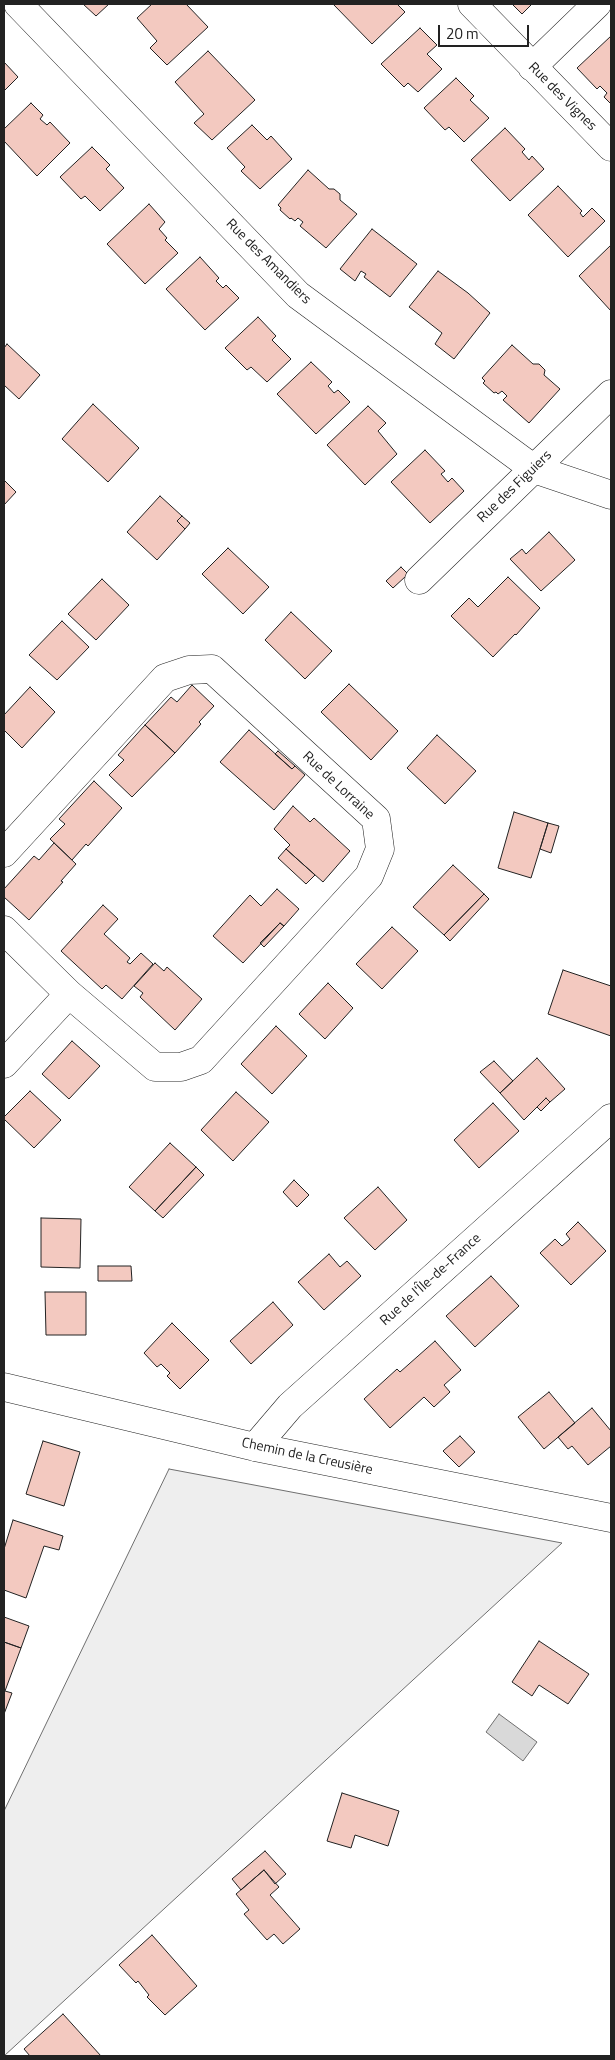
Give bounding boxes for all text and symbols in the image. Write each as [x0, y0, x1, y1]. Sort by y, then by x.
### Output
scale bar [440, 15, 531, 47]
text: 20 m [446, 22, 479, 45]
street label: Rue des Vignes [524, 59, 600, 135]
street label: Rue des Amandiers [222, 216, 314, 308]
street label: Rue des Figuiers [474, 447, 556, 527]
street label: Rue de Lorraine [299, 748, 377, 824]
street label: Rue de l'Île-de-France [377, 1230, 485, 1330]
street label: Chemin de la Creusière [240, 1435, 374, 1479]

